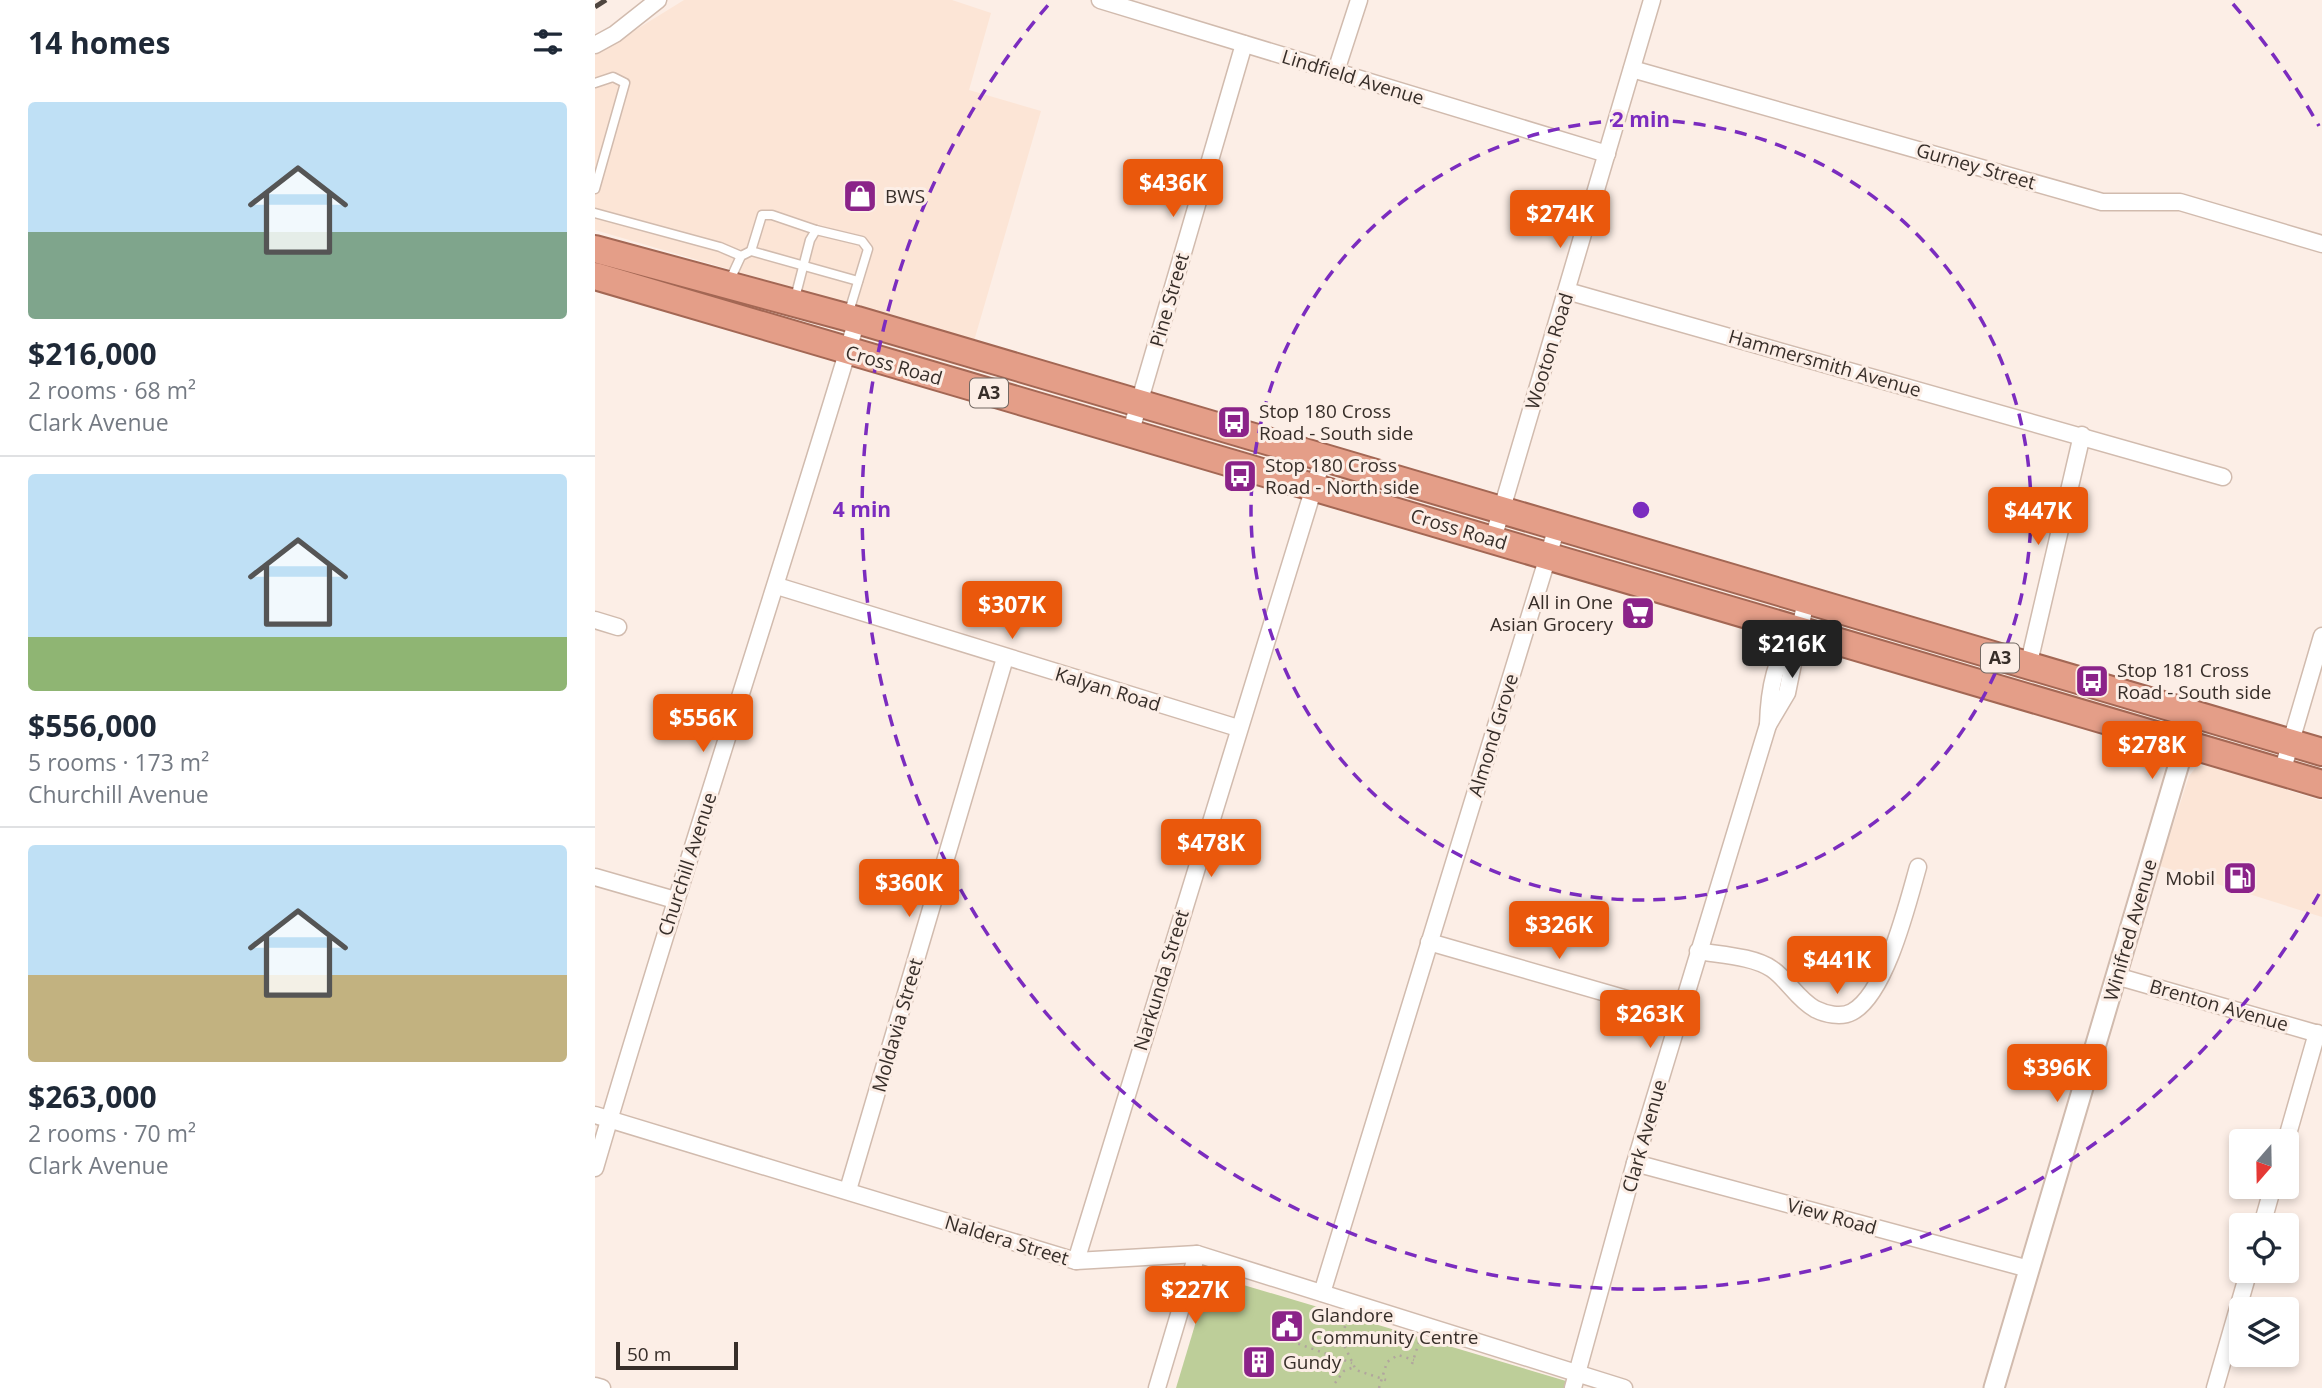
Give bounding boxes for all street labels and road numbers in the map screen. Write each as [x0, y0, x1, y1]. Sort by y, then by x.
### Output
street label: Lindfield Avenue [1279, 43, 1427, 111]
street label: Gurney Street [1913, 137, 2039, 196]
street label: Pine Street [1143, 250, 1195, 350]
street label: Wooton Road [1519, 290, 1579, 412]
street label: Hammersmith Avenue [1726, 323, 1924, 403]
street label: Cross Road [843, 339, 945, 391]
road number: A3 [970, 379, 1008, 408]
street label: Cross Road [1408, 502, 1510, 556]
road number: A3 [1981, 644, 2019, 672]
street label: Kalyan Road [1052, 661, 1164, 717]
street label: Almond Grove [1462, 670, 1524, 800]
street label: Churchill Avenue [652, 789, 722, 939]
street label: Winifred Avenue [2097, 856, 2163, 1004]
street label: Narkunda Street [1127, 906, 1195, 1054]
street label: Moldavia Street [865, 955, 929, 1095]
street label: Brenton Avenue [2147, 973, 2291, 1037]
street label: Clark Avenue [1615, 1077, 1673, 1195]
street label: View Road [1784, 1192, 1880, 1240]
street label: Naldera Street [942, 1209, 1072, 1271]

